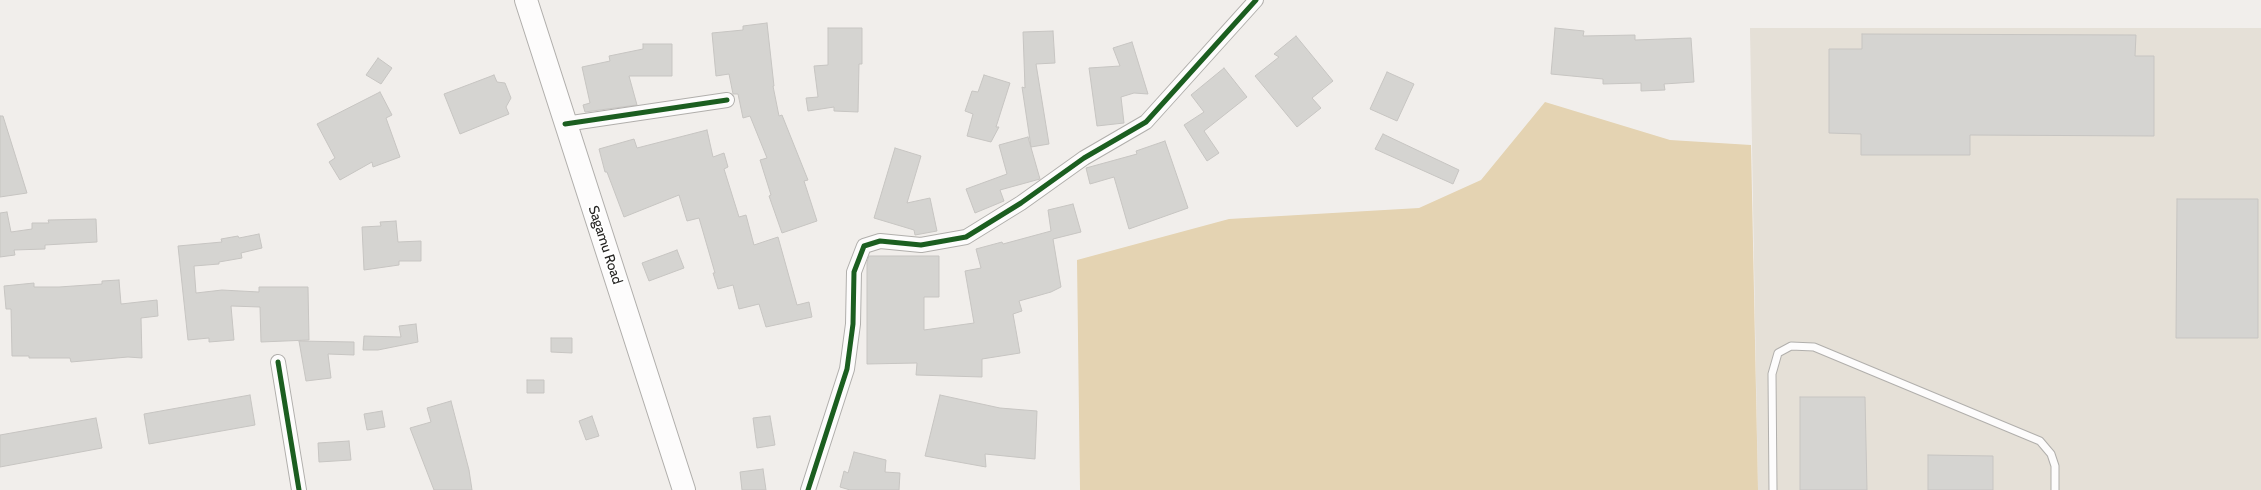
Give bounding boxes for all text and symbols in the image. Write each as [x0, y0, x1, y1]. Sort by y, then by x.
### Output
street label: Sagamu Road [584, 204, 626, 286]

